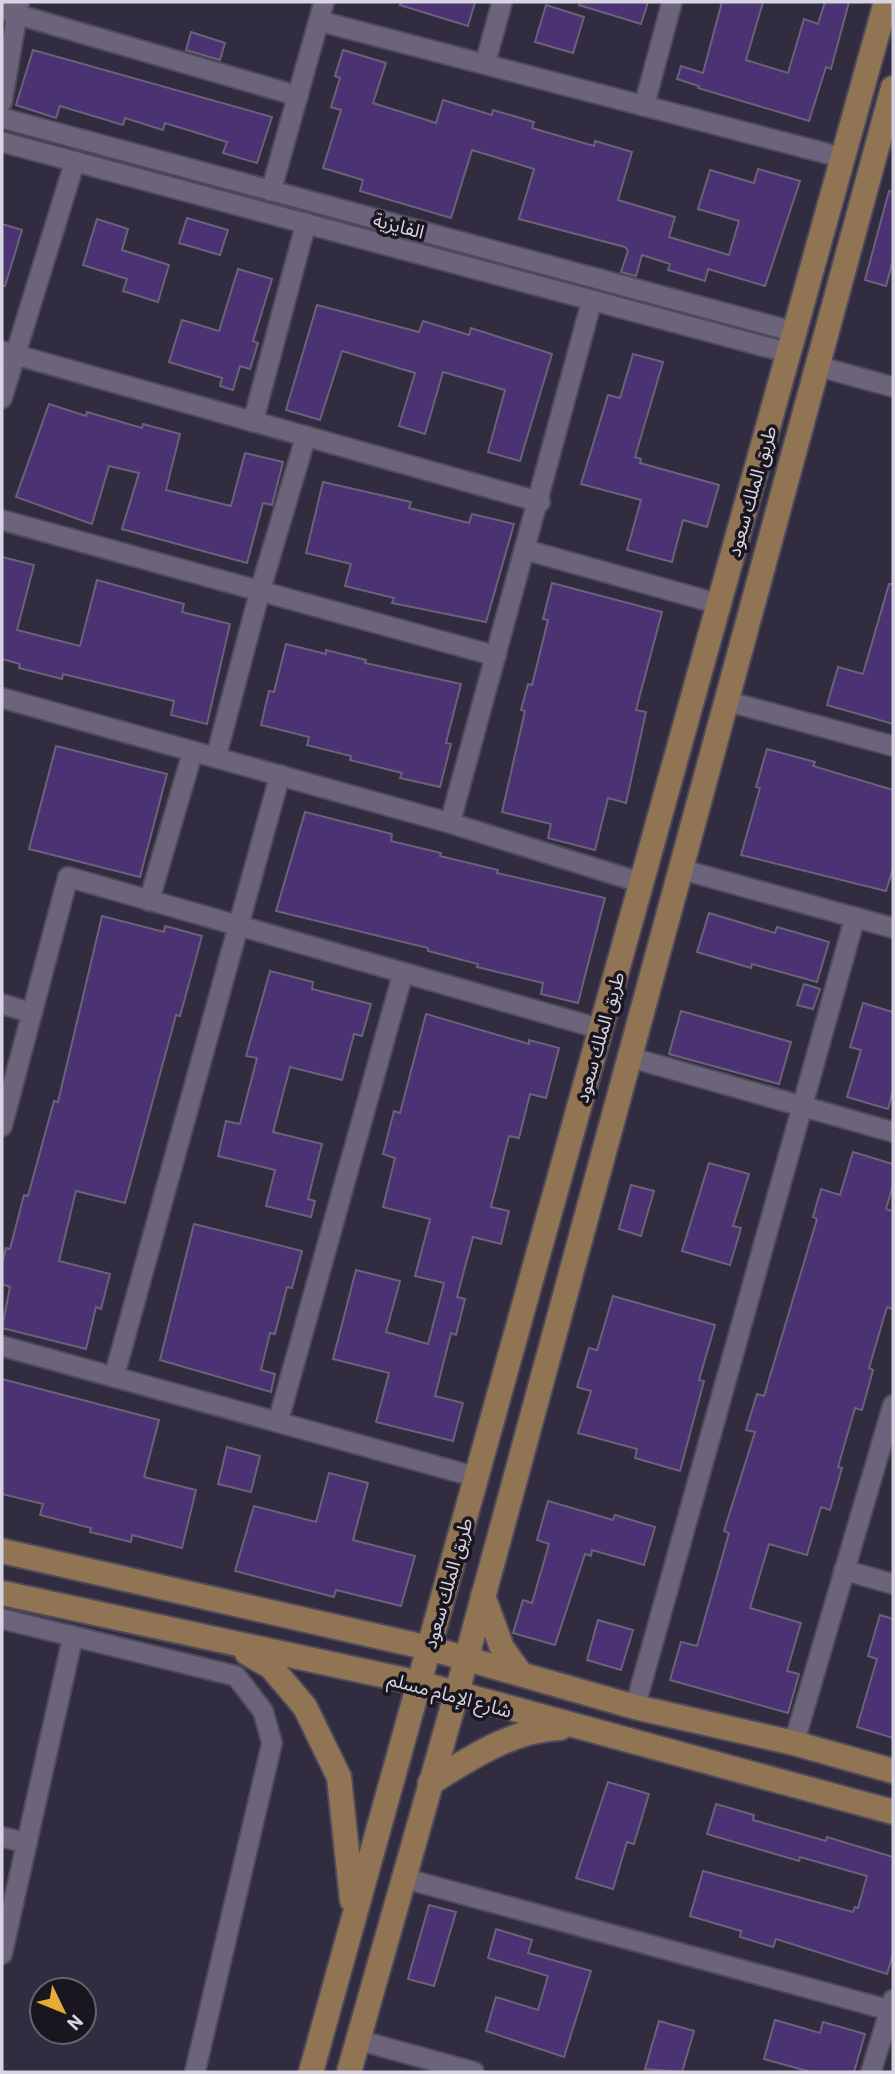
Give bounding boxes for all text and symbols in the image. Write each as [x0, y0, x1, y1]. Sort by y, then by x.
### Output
street label: الفايزية [371, 207, 427, 244]
street label: طريق الملك سعود [721, 423, 782, 559]
street label: طريق الملك سعود [569, 969, 630, 1105]
street label: طريق الملك سعود [417, 1515, 478, 1651]
street label: شارع الإمام مسلم [384, 1666, 515, 1725]
north arrow [28, 1976, 98, 2046]
text: N [63, 2010, 89, 2035]

